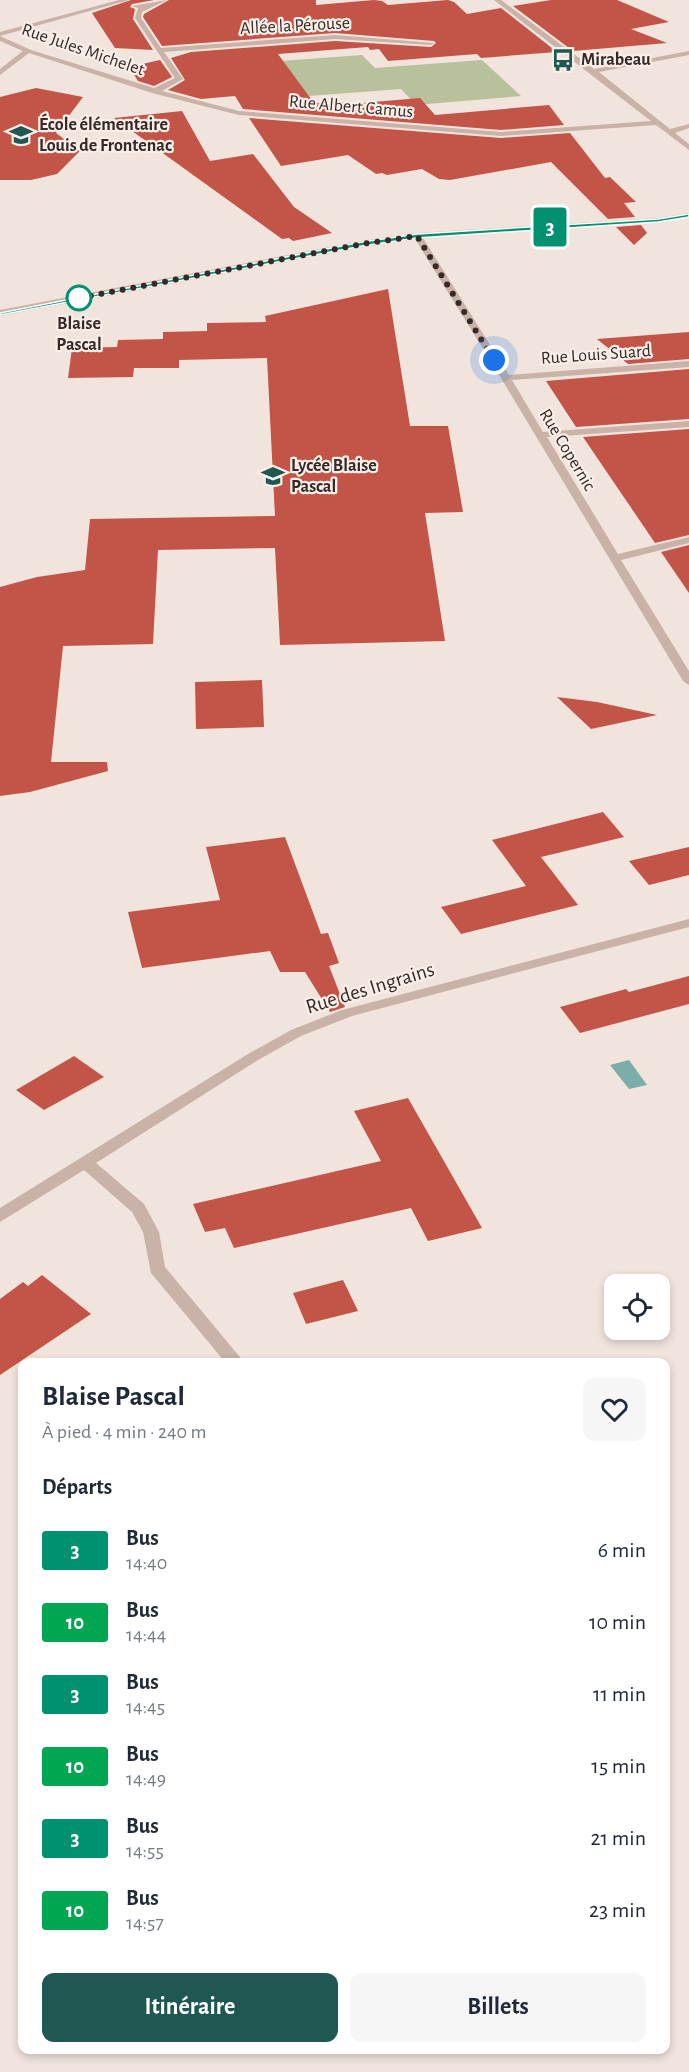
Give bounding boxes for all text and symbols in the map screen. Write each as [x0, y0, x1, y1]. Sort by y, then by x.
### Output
street label: Allée la Pérouse [239, 14, 351, 38]
street label: Rue Jules Michelet [19, 21, 147, 80]
bus stop icon: Mirabeau [550, 47, 576, 73]
place label: Mirabeau [581, 51, 651, 69]
street label: Rue Albert Camus [288, 93, 414, 121]
place label: École élémentaire Louis de Frontenac [39, 113, 172, 155]
school or university icon: École élémentaire Louis de Frontenac [8, 122, 34, 148]
line badge: 3 [530, 208, 570, 246]
text: 3 [545, 217, 555, 238]
marker: Blaise Pascal [66, 285, 92, 311]
place label: Blaise Pascal [56, 315, 102, 354]
street label: Rue Louis Suard [540, 342, 652, 368]
your location [479, 345, 509, 375]
street label: Rue Copernic [536, 406, 598, 494]
place label: Lycée Blaise Pascal [291, 457, 377, 496]
school or university icon: Lycée Blaise Pascal [260, 463, 286, 489]
street label: Rue des Ingrains [303, 958, 437, 1018]
map controls [604, 1274, 670, 1340]
button: locate [604, 1274, 670, 1340]
button: heart [583, 1378, 646, 1441]
text: Blaise Pascal [42, 1383, 185, 1411]
text: À pied · 4 min · 240 m [42, 1422, 206, 1442]
text: Départs [42, 1476, 112, 1498]
text: Bus [126, 1527, 159, 1549]
text: 6 min [598, 1539, 646, 1561]
text: 3 [70, 1540, 80, 1561]
text: 14:40 [126, 1553, 167, 1573]
text: Bus [126, 1599, 159, 1621]
text: 10 min [589, 1611, 646, 1633]
text: 10 [66, 1612, 84, 1633]
text: 14:44 [126, 1625, 166, 1645]
text: Bus [126, 1671, 159, 1693]
text: 11 min [593, 1683, 646, 1705]
text: 3 [70, 1684, 80, 1705]
text: 14:45 [126, 1697, 165, 1717]
text: Bus [126, 1743, 159, 1765]
text: 15 min [591, 1755, 646, 1777]
text: 10 [66, 1756, 84, 1777]
text: 14:49 [126, 1769, 166, 1789]
text: Bus [126, 1815, 159, 1837]
text: 21 min [591, 1827, 646, 1849]
text: 3 [70, 1828, 80, 1849]
text: 14:55 [126, 1841, 164, 1861]
text: Bus [126, 1887, 159, 1909]
text: 23 min [589, 1899, 646, 1921]
text: 10 [66, 1900, 84, 1921]
text: 14:57 [126, 1913, 164, 1933]
button: Itinéraire [42, 1973, 338, 2042]
button: Billets [350, 1973, 646, 2042]

